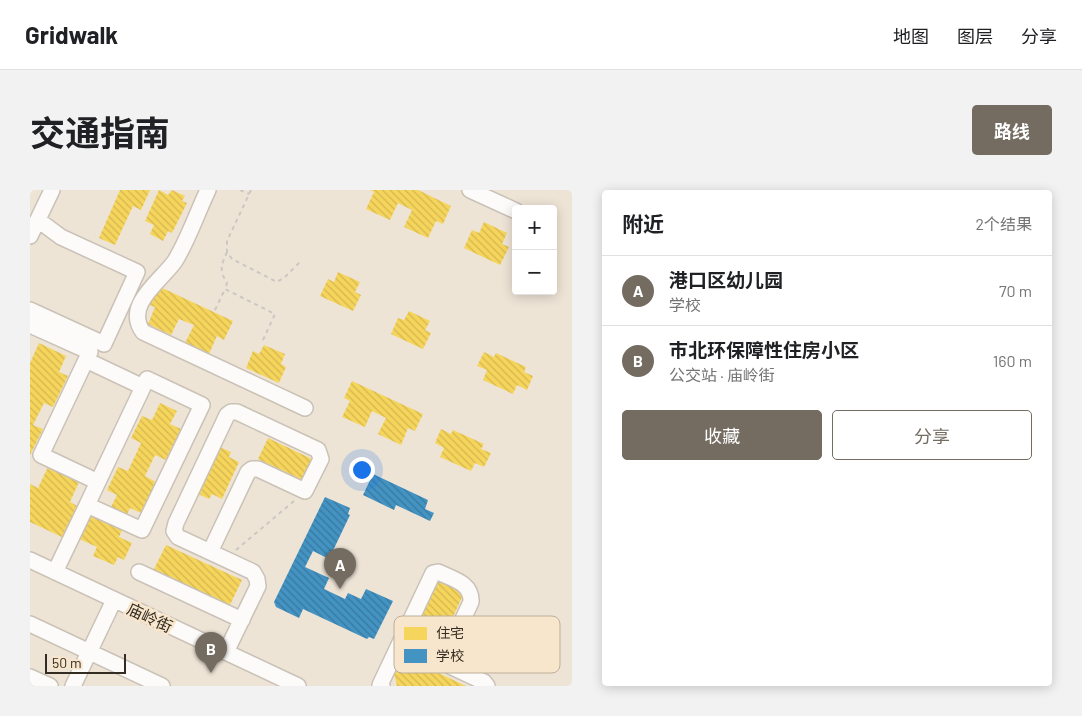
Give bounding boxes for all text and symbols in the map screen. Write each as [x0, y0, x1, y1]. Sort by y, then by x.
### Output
text: Gridwalk [25, 20, 118, 49]
text: 地图 [893, 25, 929, 47]
text: 图层 [957, 25, 993, 47]
text: 分享 [1021, 25, 1057, 47]
button: 路线 [972, 105, 1052, 155]
text: 交通指南 [30, 111, 170, 153]
map controls [512, 205, 557, 295]
button: + [512, 205, 557, 250]
text: 附近 [622, 211, 664, 236]
text: 2个结果 [975, 214, 1032, 233]
button: − [512, 250, 557, 295]
text: 港口区幼儿园 [669, 268, 783, 291]
text: A [633, 281, 643, 300]
text: 70 m [999, 281, 1032, 300]
text: 学校 [669, 295, 701, 314]
text: 巿北环保障性住房小区 [669, 338, 859, 361]
text: B [633, 351, 643, 370]
text: 160 m [993, 351, 1032, 370]
text: 公交站 · 庙岭街 [669, 365, 775, 384]
button: 收藏 [622, 410, 822, 460]
button: 分享 [832, 410, 1032, 460]
your location [349, 457, 375, 483]
pin: A [324, 548, 356, 589]
street label: 庙岭街 [124, 598, 176, 636]
legend [394, 616, 560, 673]
text: 住宅 [436, 624, 464, 641]
pin: B [195, 632, 227, 673]
text: 学校 [436, 647, 464, 664]
scale bar [45, 651, 126, 674]
text: 50 m [52, 654, 81, 671]

